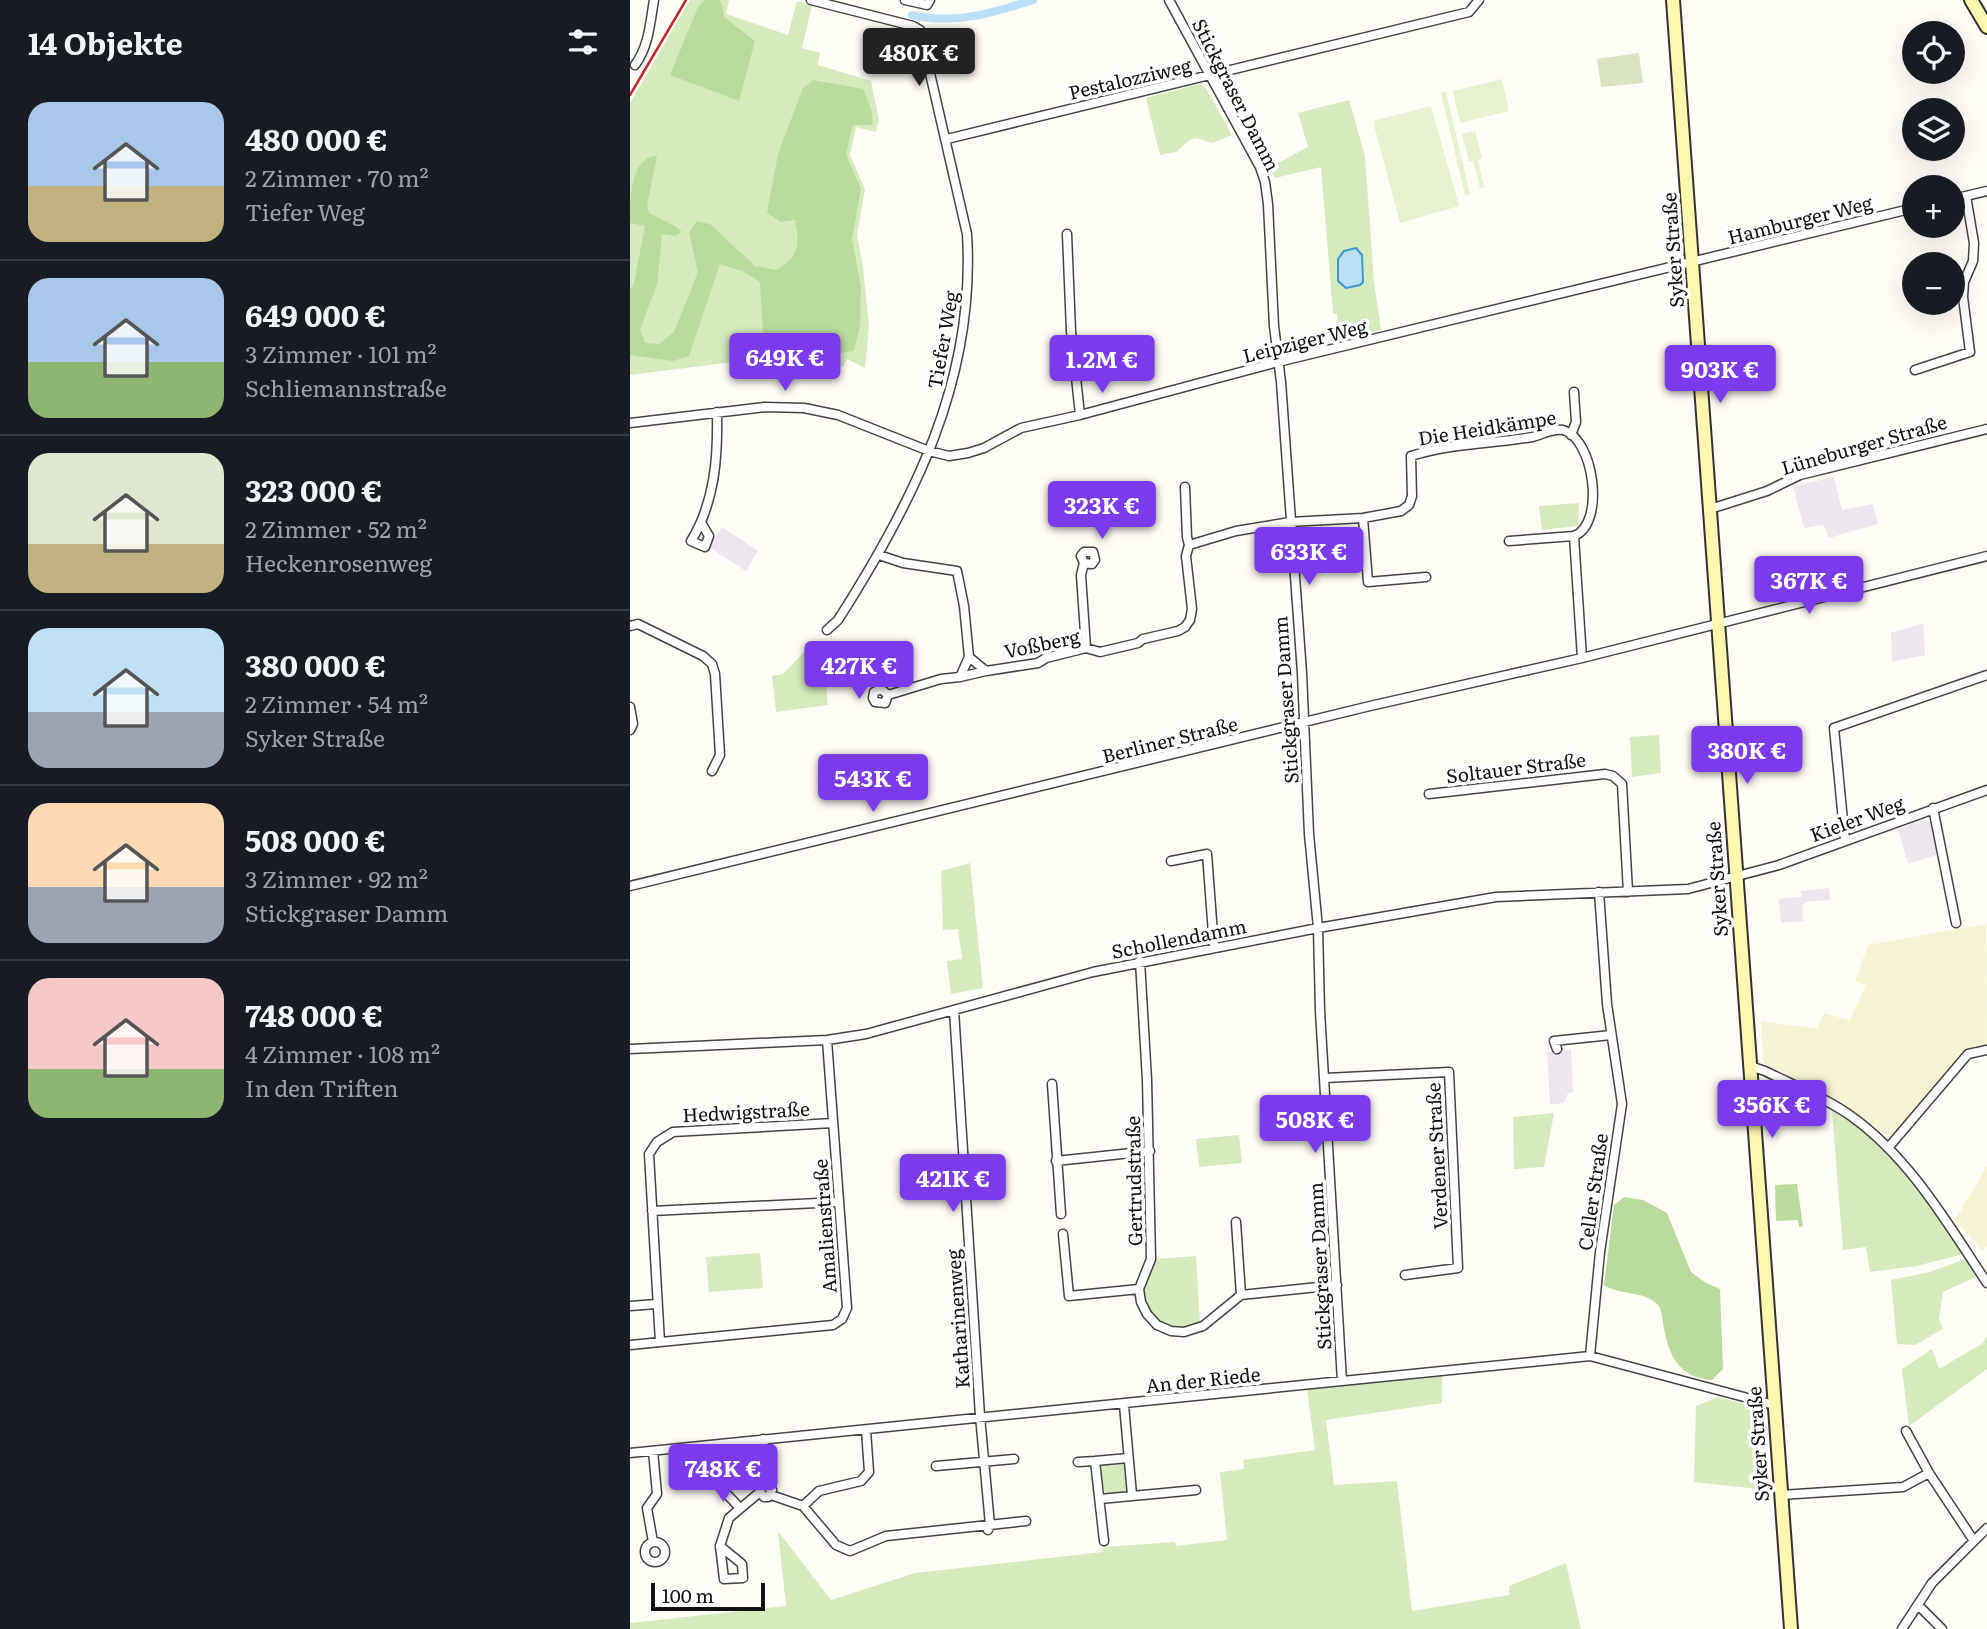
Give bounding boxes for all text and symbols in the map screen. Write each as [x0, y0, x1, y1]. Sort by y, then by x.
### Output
street label: Stickgraser Damm [1186, 13, 1288, 176]
text: 14 Objekte [28, 20, 183, 64]
map controls [1902, 21, 1965, 315]
button: locate [1902, 21, 1965, 84]
icon: filters [564, 23, 602, 61]
pin: 480K € [862, 28, 976, 88]
text: 480K € [879, 34, 959, 68]
street label: Pestalozziweg [1066, 50, 1194, 106]
button: layers [1902, 98, 1965, 161]
text: 480 000 € [245, 116, 388, 160]
icon: home [84, 130, 168, 214]
text: 2 Zimmer · 70 m² [245, 160, 429, 194]
button: + [1902, 175, 1965, 238]
street label: Hamburger Weg [1724, 187, 1876, 251]
street label: Syker Straße [1654, 191, 1690, 309]
text: Tiefer Weg [245, 194, 365, 228]
button: − [1902, 252, 1965, 315]
street label: Tiefer Weg [920, 288, 964, 391]
text: 649 000 € [245, 292, 386, 336]
icon: home [84, 306, 168, 390]
street label: Leipziger Weg [1239, 311, 1370, 369]
pin: 649K € [728, 334, 842, 393]
text: 3 Zimmer · 101 m² [245, 336, 437, 370]
pin: 1.2M € [1045, 336, 1159, 395]
text: 649K € [745, 339, 825, 373]
text: 1.2M € [1066, 341, 1138, 375]
pin: 903K € [1663, 346, 1777, 405]
text: 903K € [1681, 351, 1759, 385]
text: Schliemannstraße [245, 370, 447, 404]
street label: Die Heidkämpe [1416, 402, 1558, 452]
street label: Lüneburger Straße [1778, 407, 1950, 481]
text: 323 000 € [245, 467, 382, 511]
icon: home [84, 481, 168, 565]
pin: 323K € [1045, 482, 1159, 541]
text: 323K € [1064, 487, 1140, 521]
text: 2 Zimmer · 52 m² [245, 511, 427, 545]
pin: 633K € [1252, 528, 1366, 587]
text: 633K € [1270, 533, 1348, 567]
text: Heckenrosenweg [245, 545, 432, 579]
pin: 367K € [1752, 556, 1866, 616]
text: 367K € [1770, 562, 1848, 596]
street label: Stickgraser Damm [1265, 615, 1305, 785]
street label: Voßberg [1001, 621, 1083, 665]
text: 380 000 € [245, 642, 386, 686]
pin: 427K € [802, 642, 916, 701]
text: 427K € [820, 647, 898, 681]
icon: home [84, 656, 168, 740]
text: 2 Zimmer · 54 m² [245, 686, 428, 720]
street label: Berliner Straße [1099, 709, 1241, 769]
text: Syker Straße [245, 720, 385, 754]
pin: 380K € [1690, 726, 1804, 786]
text: 380K € [1707, 732, 1787, 766]
street label: Soltauer Straße [1444, 745, 1587, 789]
pin: 543K € [816, 754, 930, 814]
text: 543K € [834, 760, 912, 794]
street label: Kieler Weg [1806, 788, 1908, 848]
text: 508 000 € [245, 817, 386, 861]
street label: Syker Straße [1698, 820, 1734, 938]
icon: home [84, 831, 168, 915]
text: 3 Zimmer · 92 m² [245, 861, 428, 895]
text: Stickgraser Damm [245, 895, 448, 929]
street label: Schollendamm [1109, 911, 1249, 965]
text: 748 000 € [245, 992, 383, 1036]
icon: home [84, 1006, 168, 1090]
text: 4 Zimmer · 108 m² [245, 1036, 440, 1070]
text: In den Triften [245, 1070, 398, 1104]
pin: 356K € [1715, 1080, 1829, 1140]
street label: Verdener Straße [1418, 1082, 1454, 1230]
text: 356K € [1733, 1086, 1811, 1120]
street label: Hedwigstraße [682, 1094, 810, 1128]
pin: 508K € [1258, 1096, 1372, 1155]
text: 508K € [1276, 1101, 1354, 1135]
street label: Gertrudstraße [1118, 1115, 1148, 1247]
street label: Celler Straße [1570, 1131, 1614, 1252]
pin: 421K € [896, 1154, 1010, 1214]
street label: Amalienstraße [805, 1158, 843, 1294]
text: 421K € [916, 1160, 990, 1194]
street label: Stickgraser Damm [1301, 1181, 1337, 1351]
street label: Katharinenweg [938, 1248, 976, 1390]
street label: An der Riede [1144, 1359, 1262, 1399]
street label: Syker Straße [1739, 1385, 1775, 1503]
pin: 748K € [666, 1444, 780, 1504]
text: 748K € [685, 1450, 761, 1484]
scale bar [651, 1580, 765, 1612]
text: 100 m [662, 1581, 714, 1609]

